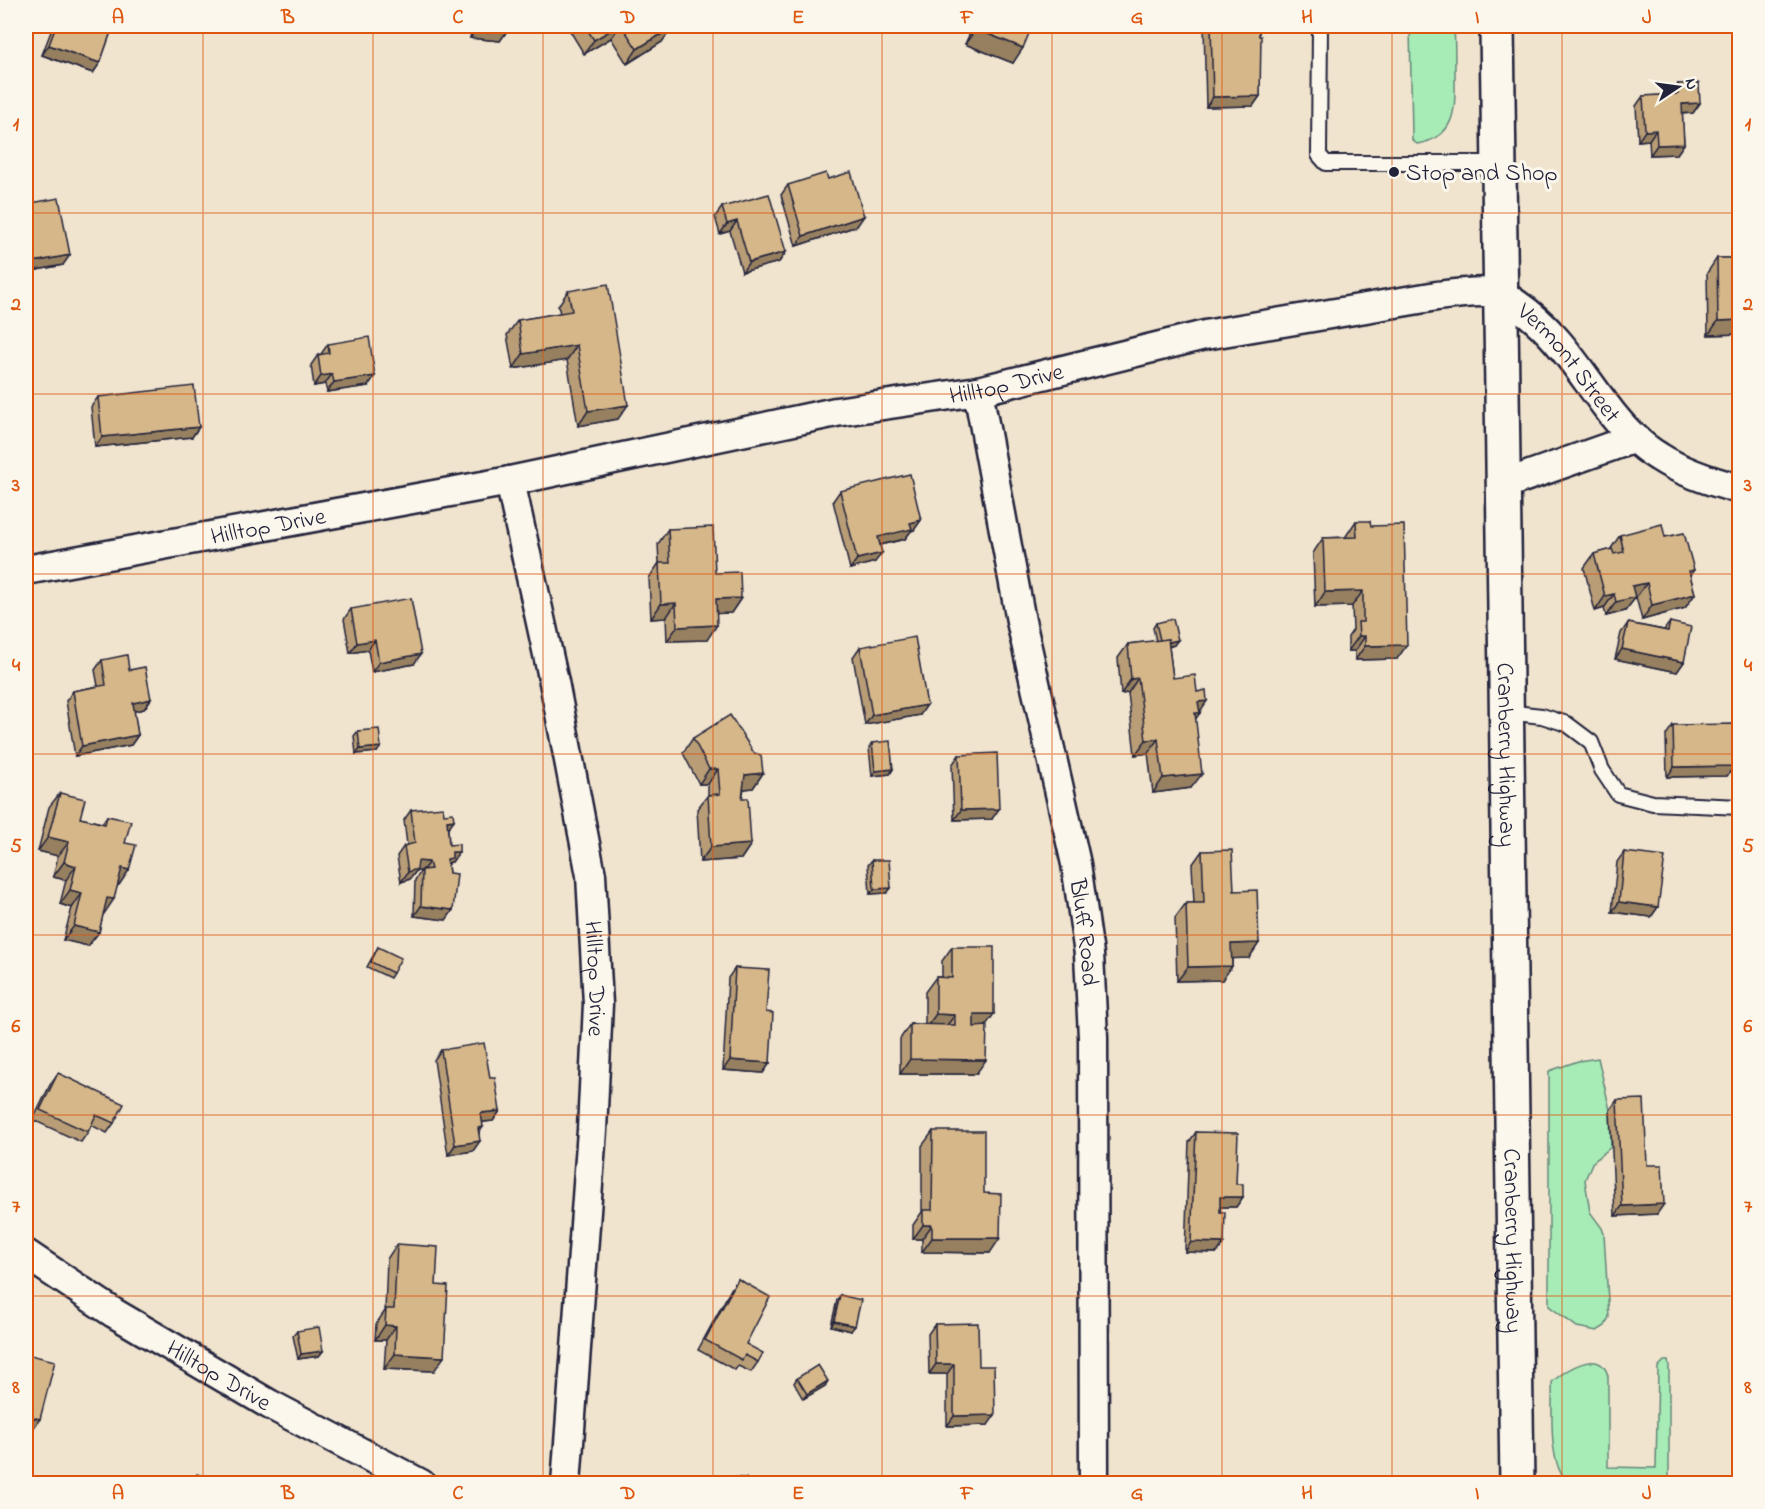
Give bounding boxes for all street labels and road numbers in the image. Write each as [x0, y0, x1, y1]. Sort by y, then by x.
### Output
street label: Vermont Street [1508, 295, 1628, 432]
street label: Hilltop Drive [947, 355, 1068, 415]
street label: Hilltop Drive [208, 500, 329, 556]
street label: Cranberry Highway [1486, 662, 1523, 848]
street label: Bluff Road [1058, 876, 1106, 987]
street label: Hilltop Drive [574, 920, 613, 1038]
street label: Cranberry Highway [1492, 1148, 1530, 1334]
street label: Hilltop Drive [159, 1332, 277, 1422]

